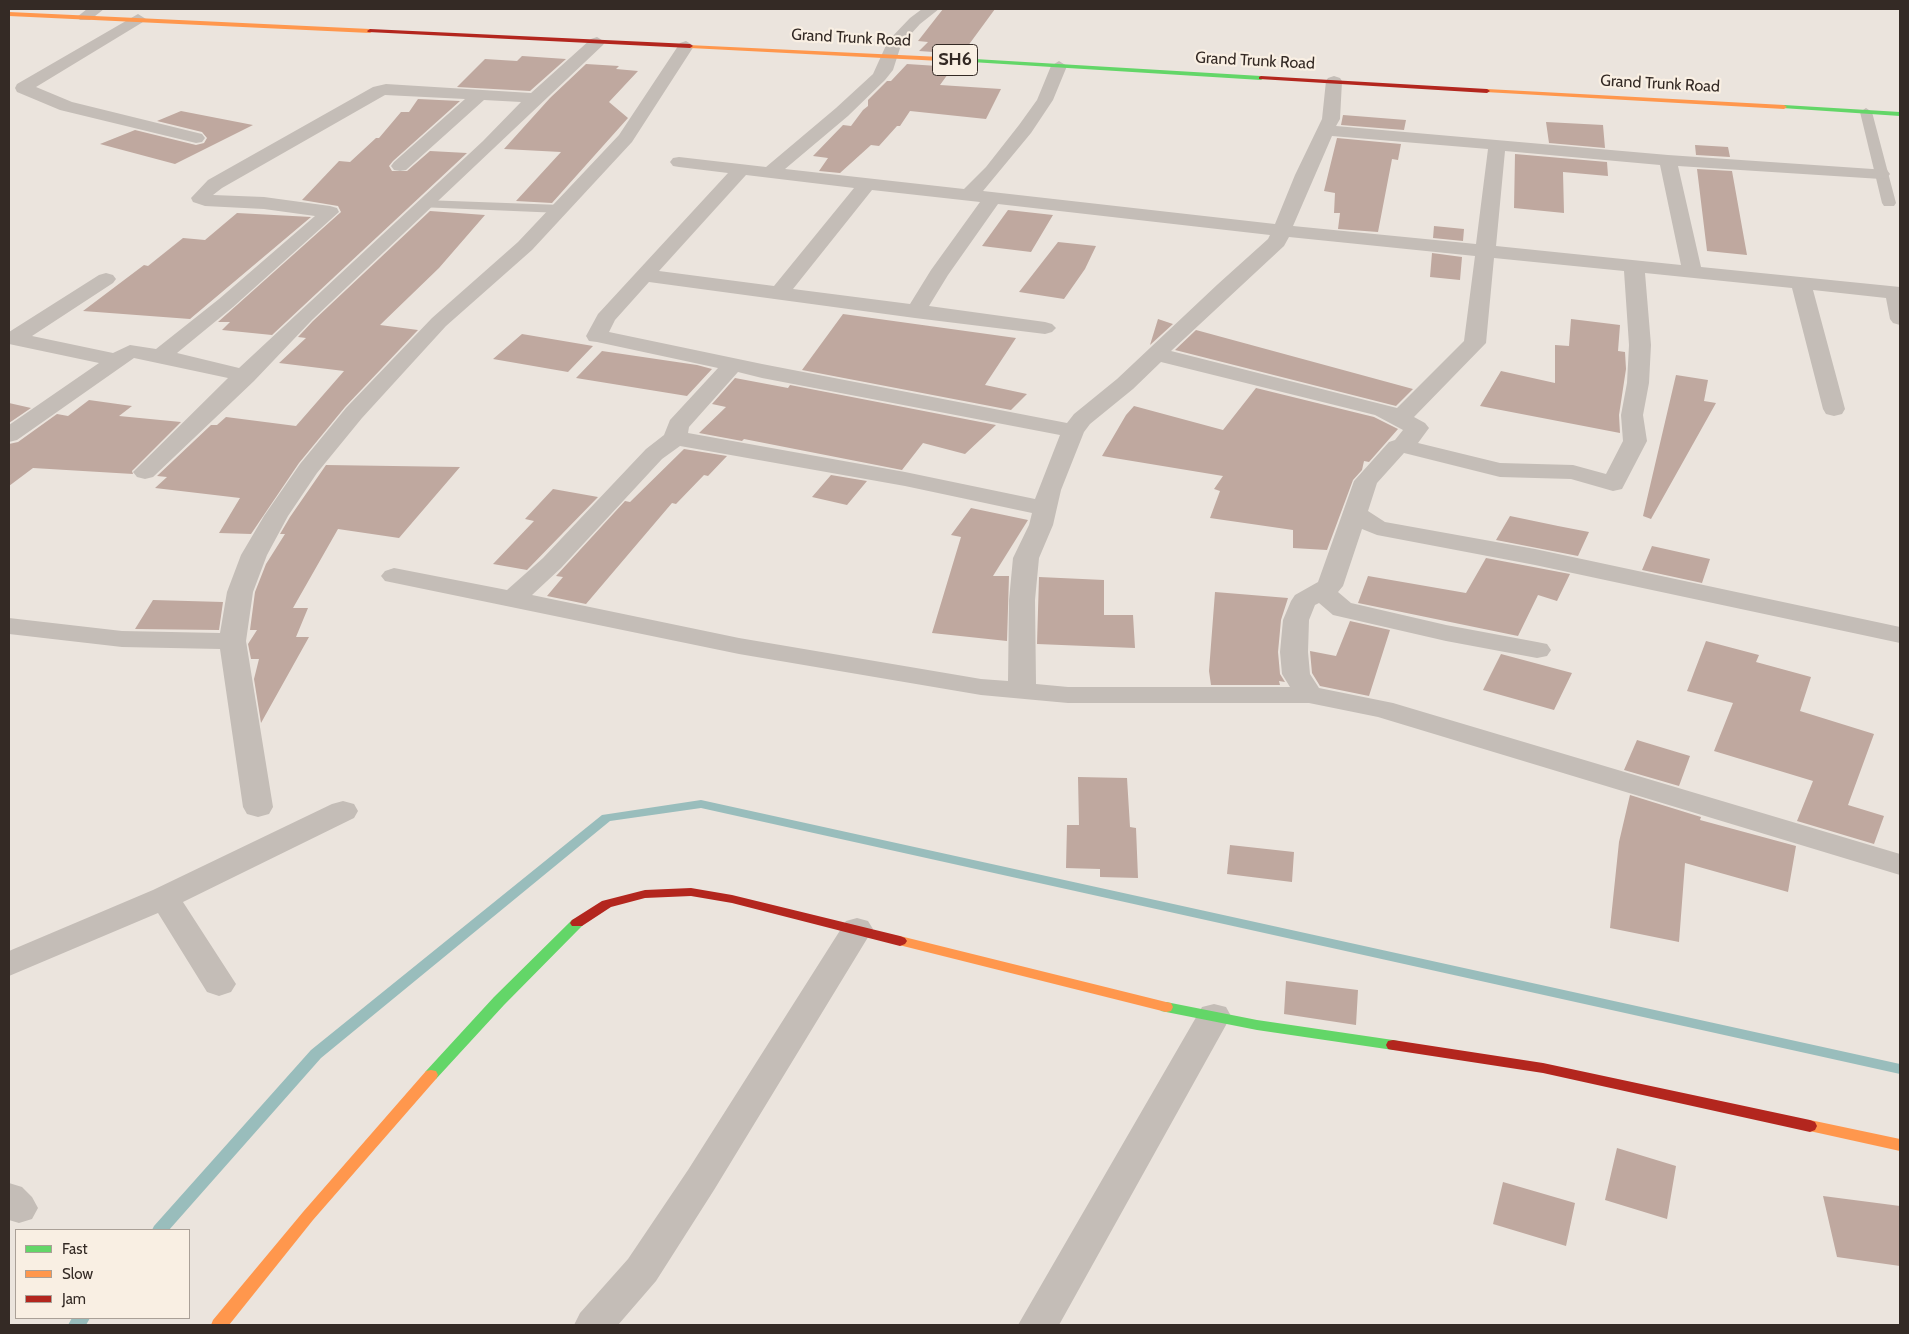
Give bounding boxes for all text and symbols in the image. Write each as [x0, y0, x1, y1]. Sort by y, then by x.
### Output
street label: Grand Trunk Road [791, 25, 911, 51]
road number: SH6 [932, 44, 978, 76]
street label: Grand Trunk Road [1195, 48, 1315, 74]
street label: Grand Trunk Road [1600, 71, 1720, 97]
legend [15, 1229, 190, 1319]
text: Fast [62, 1240, 87, 1258]
text: Slow [62, 1265, 93, 1283]
text: Jam [62, 1290, 86, 1308]

